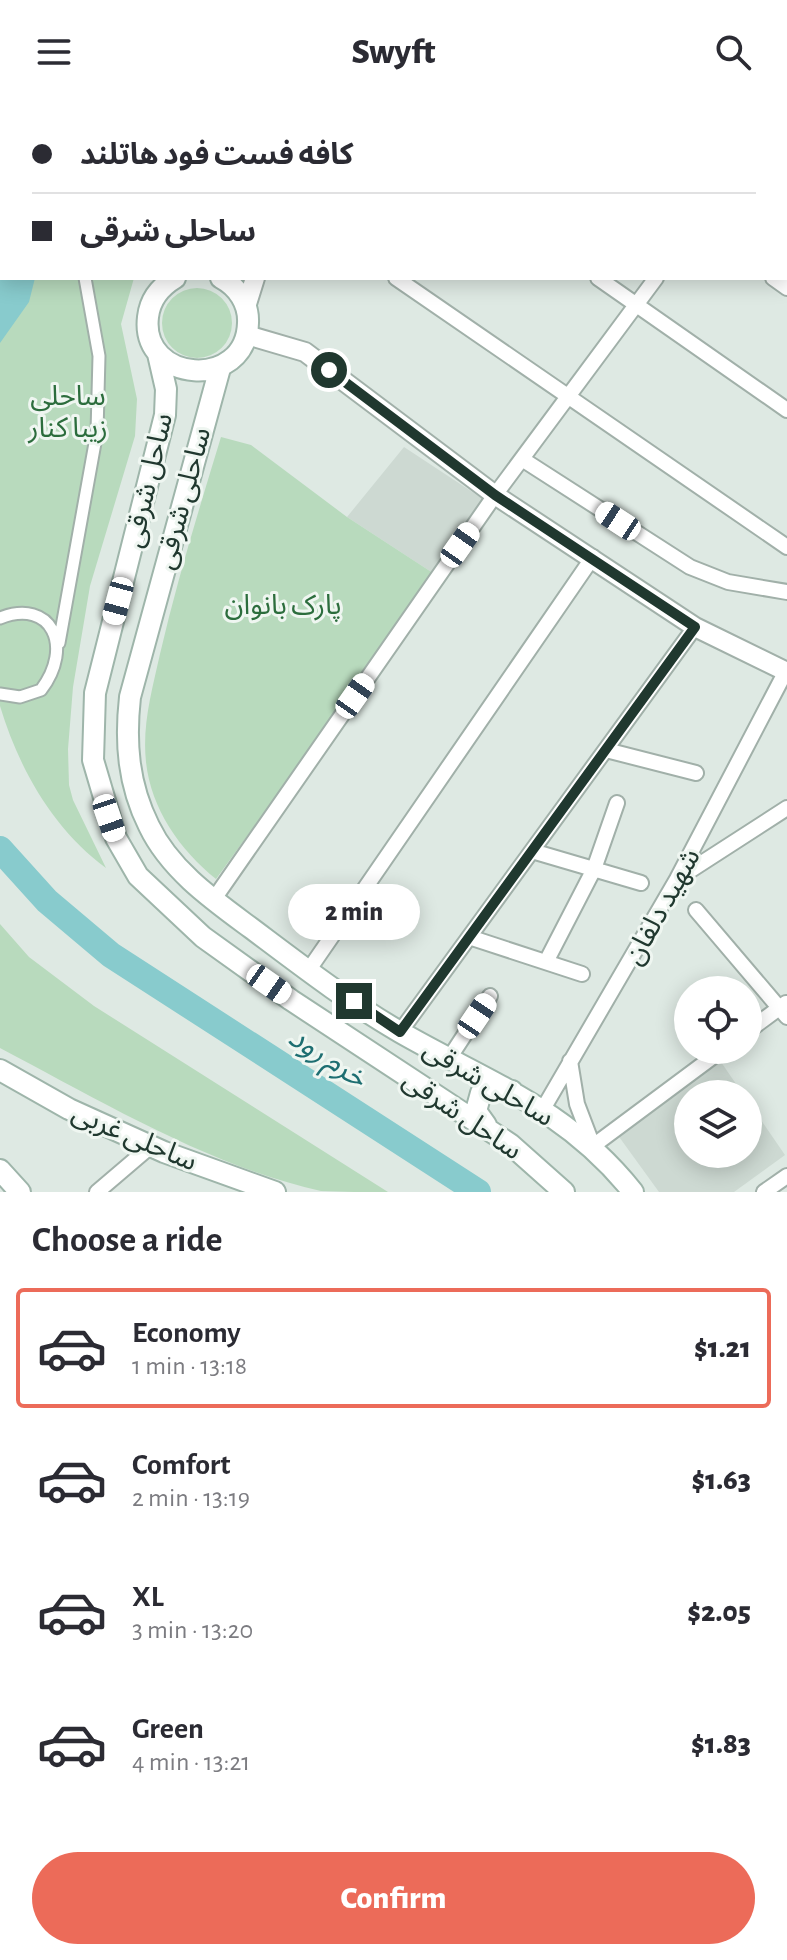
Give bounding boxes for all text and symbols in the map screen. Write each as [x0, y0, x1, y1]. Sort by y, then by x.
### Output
icon: menu [32, 30, 76, 74]
icon: search [711, 30, 755, 74]
text: Swyft [351, 34, 436, 70]
text: کافه فست فود هاتلند [80, 140, 353, 170]
text: ساحلی شرقی [80, 217, 256, 247]
route start [311, 352, 347, 388]
park label: ساحلی زیبا کنار [27, 383, 108, 444]
street label: ساحل شرقی [120, 411, 179, 551]
street label: ساحلی شرقی [152, 425, 217, 573]
car [591, 498, 645, 544]
car [436, 518, 484, 572]
car [100, 575, 136, 627]
park label: پارک بانوان [224, 592, 342, 622]
car [331, 669, 379, 723]
car [90, 791, 128, 845]
street label: شهید دلفان [619, 844, 706, 970]
callout: 2 min [288, 885, 420, 941]
text: 2 min [325, 899, 383, 925]
car [242, 960, 296, 1008]
map controls [674, 976, 762, 1168]
button: locate [674, 976, 762, 1064]
route end [336, 983, 372, 1019]
car [454, 989, 500, 1043]
water label: خرم رود [280, 1022, 372, 1099]
street label: ساحلی شرقی [417, 1035, 558, 1133]
street label: ساحل شرقی [397, 1066, 526, 1166]
button: layers [674, 1080, 762, 1168]
street label: ساحلی غربی [67, 1099, 201, 1178]
text: Choose a ride [32, 1222, 222, 1258]
icon: car [36, 1312, 108, 1384]
text: Economy [132, 1318, 241, 1348]
text: $1.21 [694, 1333, 751, 1363]
text: 1 min · 13:18 [132, 1353, 247, 1379]
icon: car [36, 1444, 108, 1516]
text: Comfort [132, 1450, 231, 1480]
text: $1.63 [692, 1465, 751, 1495]
text: 2 min · 13:19 [132, 1485, 250, 1511]
icon: car [36, 1576, 108, 1648]
text: XL [132, 1582, 164, 1612]
text: $2.05 [687, 1597, 751, 1627]
text: 3 min · 13:20 [132, 1617, 253, 1643]
icon: car [36, 1708, 108, 1780]
text: Green [132, 1714, 204, 1744]
text: $1.83 [691, 1729, 751, 1759]
text: 4 min · 13:21 [132, 1749, 250, 1775]
button: Confirm [32, 1852, 755, 1944]

